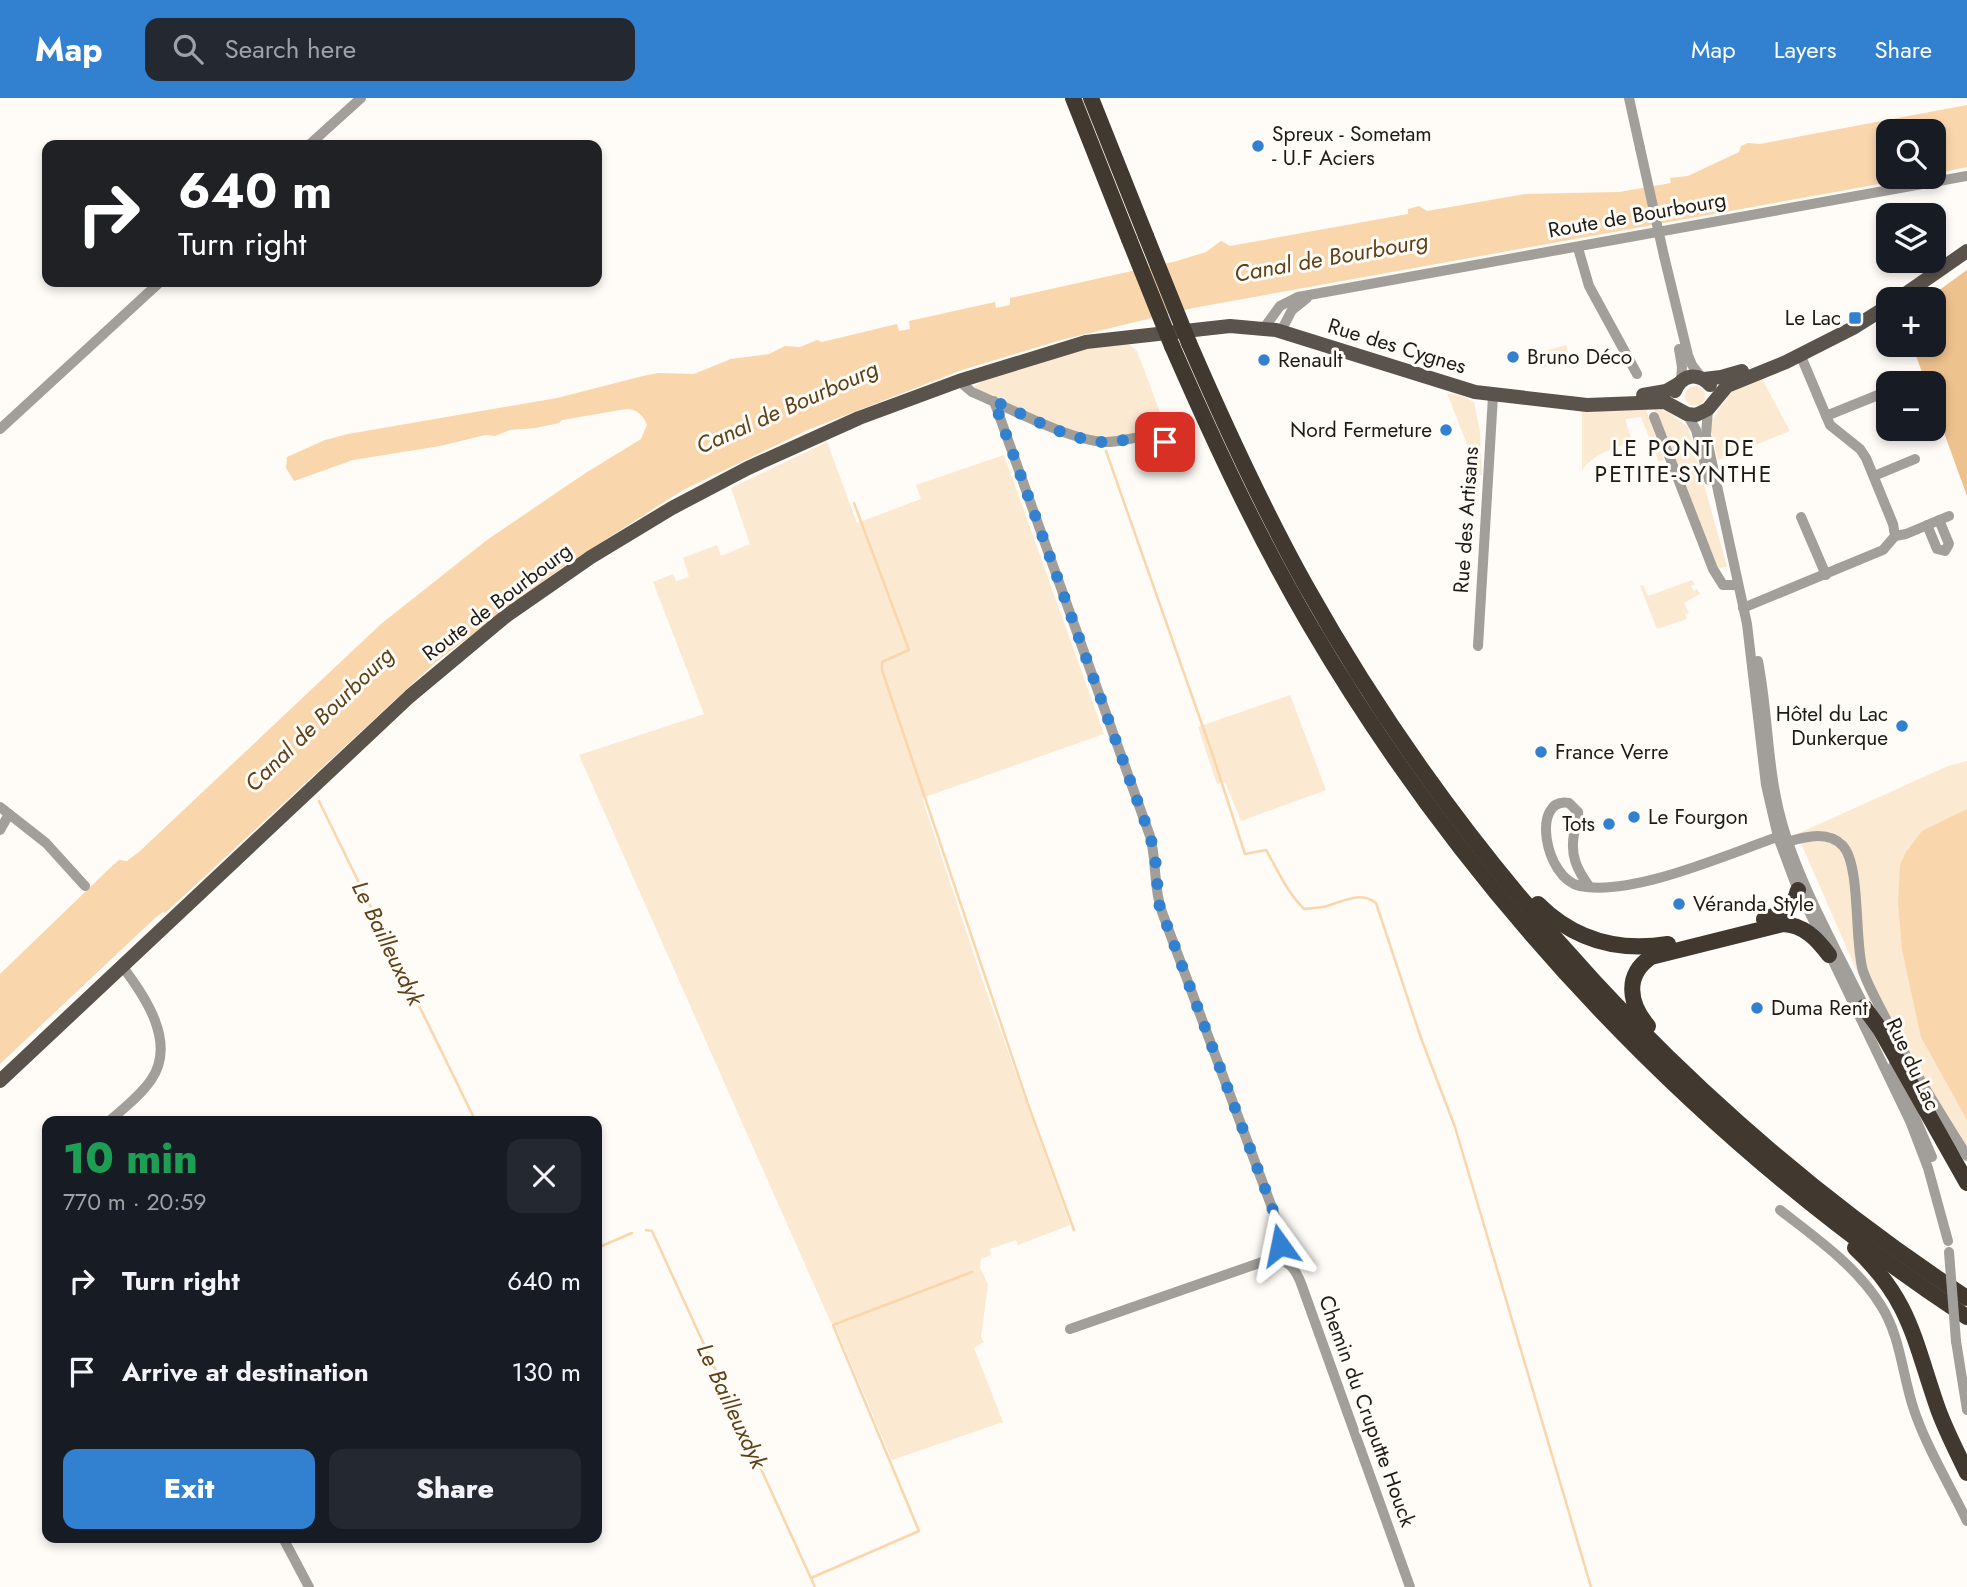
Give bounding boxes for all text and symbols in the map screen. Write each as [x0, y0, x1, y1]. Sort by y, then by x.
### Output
search box [145, 18, 635, 81]
text: Map [35, 26, 103, 73]
icon: search [169, 30, 207, 68]
text: Search here [225, 30, 356, 68]
text: Map [1691, 32, 1736, 67]
text: Layers [1774, 32, 1836, 67]
text: Share [1874, 32, 1932, 67]
place label: Spreux - Sometam - U.F Aciers [1272, 119, 1432, 173]
map controls [1876, 119, 1946, 441]
button: search [1876, 119, 1946, 189]
marker: Spreux - Sometam - U.F Aciers [1250, 138, 1266, 154]
text: 640 m [178, 156, 332, 226]
icon: right [63, 168, 154, 259]
street label: Route de Bourbourg [1546, 185, 1728, 245]
button: layers [1876, 203, 1946, 273]
text: Turn right [178, 221, 307, 267]
water label: Canal de Bourbourg [1231, 223, 1431, 291]
button: + [1876, 287, 1946, 357]
place label: Le Lac [1785, 303, 1841, 333]
marker: Le Lac [1847, 310, 1863, 326]
street label: Rue des Cygnes [1324, 311, 1470, 381]
place label: Bruno Déco [1527, 342, 1632, 372]
place label: Renault [1278, 345, 1343, 375]
marker: Bruno Déco [1505, 349, 1521, 365]
water label: Canal de Bourbourg [690, 351, 884, 462]
marker: Renault [1256, 352, 1272, 368]
button: − [1876, 371, 1946, 441]
pin [1135, 412, 1195, 472]
place label: Nord Fermeture [1290, 415, 1432, 445]
marker: Nord Fermeture [1438, 422, 1454, 438]
icon: arrive [1146, 423, 1184, 461]
district label: LE PONT DE PETITE-SYNTHE [1595, 431, 1773, 491]
street label: Rue des Artisans [1446, 446, 1486, 594]
street label: Route de Bourbourg [416, 536, 578, 668]
water label: Canal de Bourbourg [237, 638, 402, 799]
place label: Hôtel du Lac Dunkerque [1776, 699, 1888, 753]
marker: Hôtel du Lac Dunkerque [1894, 718, 1910, 734]
place label: France Verre [1555, 737, 1669, 767]
marker: France Verre [1533, 744, 1549, 760]
place label: Le Fourgon [1648, 802, 1748, 832]
place label: Tots [1562, 809, 1595, 839]
marker: Le Fourgon [1626, 809, 1642, 825]
marker: Tots [1601, 816, 1617, 832]
water label: Le Bailleuxdyk [343, 875, 433, 1012]
place label: Véranda Style [1693, 889, 1814, 919]
marker: Véranda Style [1671, 896, 1687, 912]
place label: Duma Rent [1771, 993, 1868, 1023]
marker: Duma Rent [1749, 1000, 1765, 1016]
street label: Rue du Lac [1879, 1013, 1947, 1115]
text: 10 min [63, 1128, 198, 1189]
button: close [507, 1139, 581, 1213]
text: 770 m · 20:59 [63, 1185, 207, 1219]
position arrow [1243, 1208, 1317, 1282]
icon: right [63, 1262, 101, 1300]
text: Turn right [122, 1262, 240, 1300]
text: 640 m [507, 1262, 581, 1300]
street label: Chemin du Cruputte Houck [1311, 1291, 1423, 1532]
water label: Le Bailleuxdyk [688, 1338, 776, 1475]
icon: arrive [63, 1353, 101, 1391]
text: Arrive at destination [122, 1353, 369, 1391]
text: 130 m [511, 1353, 581, 1391]
button: Exit [63, 1449, 315, 1529]
button: Share [329, 1449, 581, 1529]

